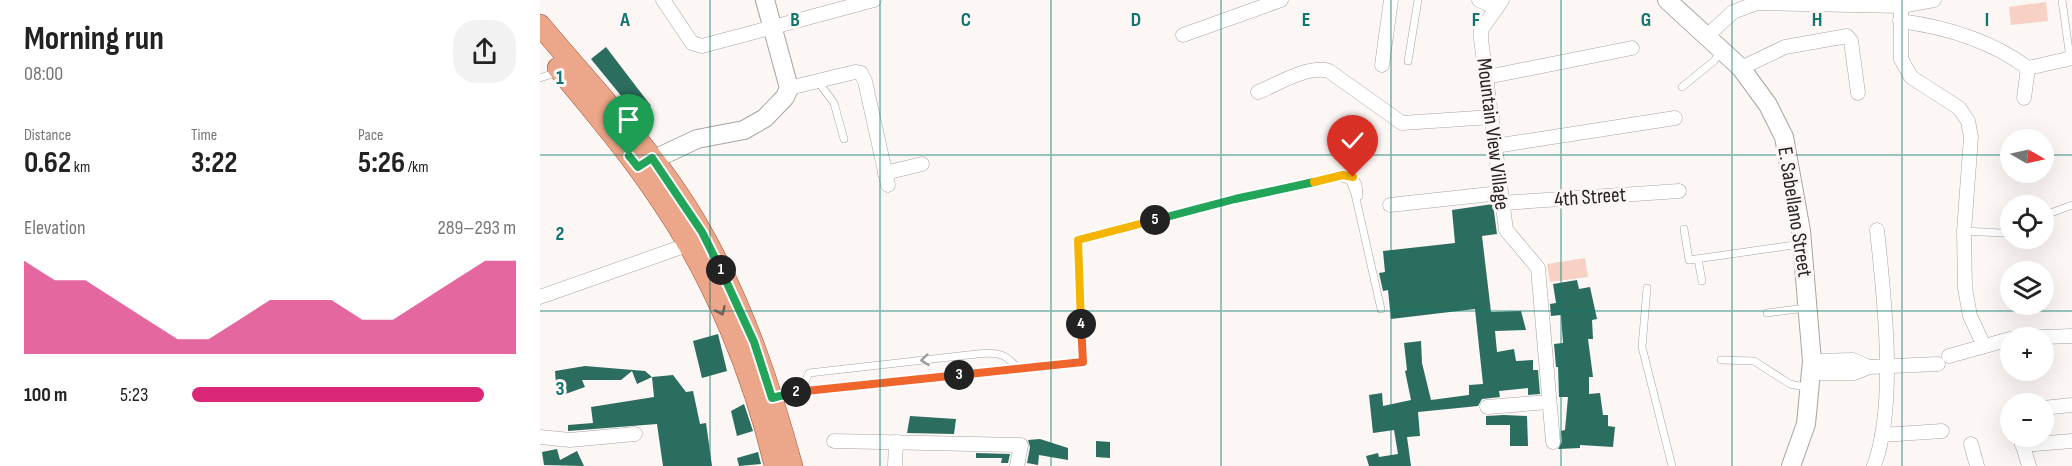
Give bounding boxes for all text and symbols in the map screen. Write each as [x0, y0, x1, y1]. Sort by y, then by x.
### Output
text: A [619, 8, 630, 32]
text: B [790, 8, 800, 32]
text: C [961, 8, 971, 32]
text: D [1131, 8, 1141, 32]
text: E [1302, 8, 1310, 32]
text: F [1472, 8, 1480, 32]
text: G [1641, 8, 1651, 32]
text: H [1812, 8, 1822, 32]
text: I [1985, 8, 1989, 32]
text: Morning run [24, 19, 164, 59]
button: share [453, 20, 516, 83]
street label: Mountain View Village [1471, 57, 1515, 211]
text: 08:00 [24, 62, 63, 86]
text: 1 [556, 66, 564, 90]
pin [603, 94, 654, 156]
icon: arrive [612, 103, 645, 136]
pin [1327, 115, 1378, 177]
icon: check [1336, 124, 1369, 157]
text: Distance [24, 126, 71, 145]
text: Time [191, 126, 217, 145]
text: Pace [358, 126, 383, 145]
north arrow [2000, 129, 2054, 183]
map controls [2000, 129, 2054, 447]
text: 0.62 [24, 145, 71, 181]
text: 3:22 [191, 145, 237, 181]
text: 5:26 [358, 145, 405, 181]
street label: E. Sabellano Street [1772, 145, 1818, 279]
text: km [71, 158, 90, 177]
text: /km [405, 158, 429, 177]
street label: 4th Street [1553, 182, 1627, 212]
button: locate [2000, 195, 2054, 249]
pin: 5 [1140, 205, 1170, 235]
text: 5 [1151, 210, 1159, 229]
text: Elevation [24, 216, 86, 240]
text: 289–293 m [438, 216, 516, 240]
text: 2 [556, 222, 564, 246]
pin: 1 [706, 255, 736, 285]
text: 1 [718, 260, 724, 279]
button: layers [2000, 261, 2054, 315]
one-way arrow [714, 304, 726, 315]
pin: 4 [1066, 309, 1096, 339]
text: 4 [1077, 314, 1085, 333]
button: + [2000, 327, 2054, 381]
one-way arrow [920, 353, 929, 366]
pin: 3 [944, 360, 974, 390]
text: 3 [955, 365, 963, 384]
text: 3 [556, 377, 565, 401]
pin: 2 [781, 377, 811, 407]
text: 2 [792, 382, 800, 401]
text: 100 m [24, 383, 67, 407]
text: 5:23 [120, 383, 148, 407]
button: − [2000, 393, 2054, 447]

